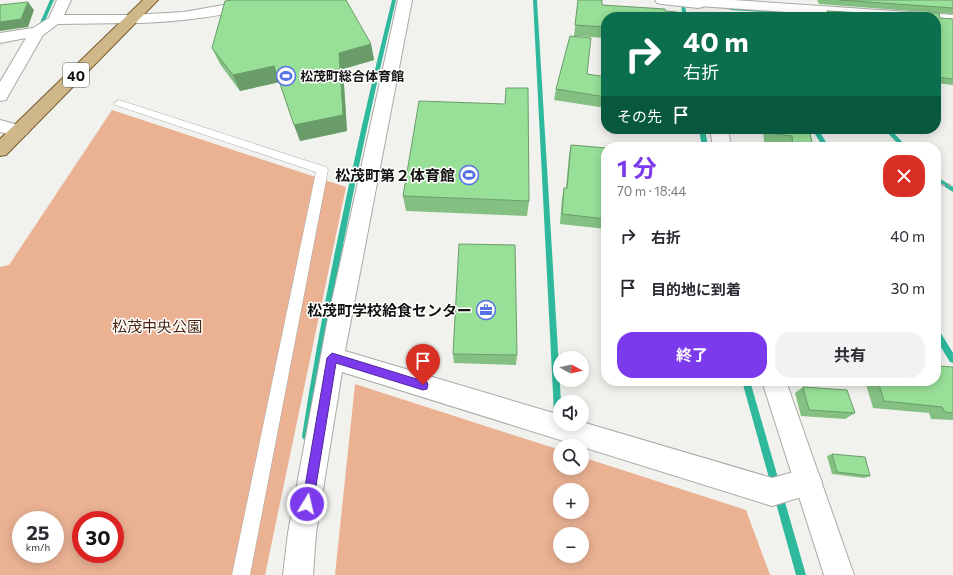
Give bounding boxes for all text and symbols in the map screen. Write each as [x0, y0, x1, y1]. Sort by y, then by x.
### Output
text: 40 m [683, 24, 749, 58]
icon: right [617, 28, 669, 80]
text: 右折 [683, 61, 719, 83]
road number: 40 [63, 63, 89, 87]
sports icon: 松茂町総合体育館 [275, 65, 297, 87]
place label: 松茂町総合体育館 [300, 68, 404, 84]
icon: arrive [670, 104, 692, 126]
text: その先 [617, 107, 662, 125]
text: 1 分 [617, 153, 656, 182]
button: close [883, 155, 925, 197]
sports icon: 松茂町第２体育館 [458, 164, 480, 186]
place label: 松茂町第２体育館 [335, 166, 455, 184]
text: 70 m · 18:44 [617, 183, 686, 199]
icon: right [617, 225, 639, 247]
text: 40 m [890, 227, 925, 245]
text: 右折 [651, 228, 681, 246]
icon: arrive [617, 277, 639, 299]
text: 30 m [891, 279, 925, 297]
text: 目的地に到着 [651, 280, 741, 298]
office icon: 松茂町学校給食センター [475, 299, 497, 321]
place label: 松茂町学校給食センター [307, 301, 472, 319]
park label: 松茂中央公園 [112, 317, 202, 335]
button: 終了 [617, 332, 767, 378]
button: 共有 [775, 332, 925, 378]
pin [406, 344, 440, 385]
icon: arrive [412, 350, 434, 372]
north arrow [553, 351, 589, 387]
map controls [553, 351, 589, 563]
button: sound [553, 395, 589, 431]
button: search [553, 439, 589, 475]
position arrow [286, 483, 328, 525]
button: + [553, 483, 589, 519]
speed limit sign: 30 [72, 511, 124, 563]
text: 25 [26, 520, 50, 544]
button: − [553, 527, 589, 563]
text: km/h [26, 541, 50, 553]

